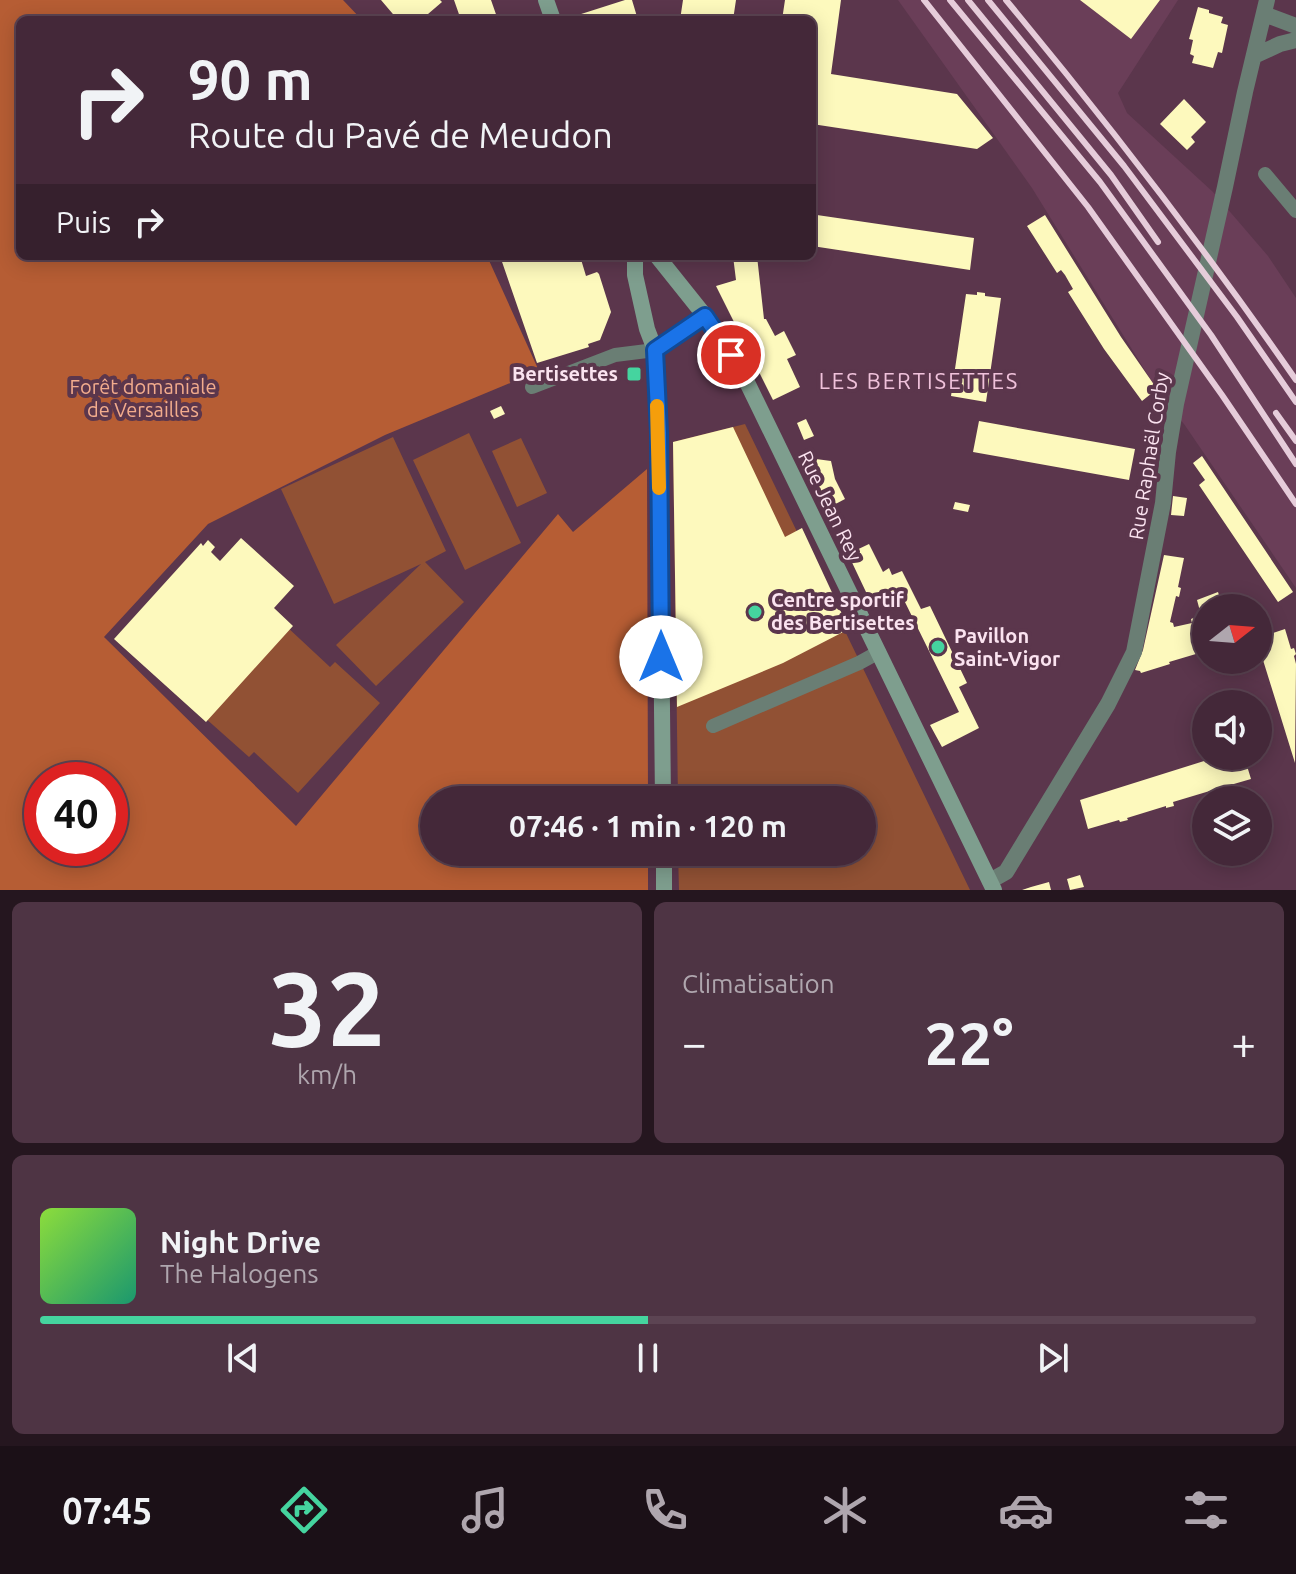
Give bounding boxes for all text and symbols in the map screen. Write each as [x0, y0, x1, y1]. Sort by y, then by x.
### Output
icon: right [56, 48, 160, 152]
text: 90 m [188, 48, 313, 111]
text: Route du Pavé de Meudon [188, 114, 613, 155]
icon: right [127, 200, 171, 244]
text: Puis [56, 205, 111, 239]
pin [697, 321, 765, 389]
icon: arrive [709, 333, 753, 377]
place label: Bertisettes [512, 362, 618, 385]
marker: Bertisettes [625, 365, 643, 383]
district label: LES BERTISETTES [819, 368, 1019, 393]
street label: Rue Raphaël Corby [1124, 370, 1173, 541]
park label: Forêt domaniale de Versailles [69, 375, 217, 421]
street label: Rue Jean Rey [794, 447, 867, 565]
place label: Centre sportif des Bertisettes [771, 588, 915, 634]
north arrow [1192, 594, 1272, 674]
map controls [1192, 594, 1272, 866]
marker: Centre sportif des Bertisettes [746, 603, 764, 621]
position arrow [619, 615, 703, 699]
place label: Pavillon Saint-Vigor [954, 624, 1061, 670]
marker: Pavillon Saint-Vigor [929, 638, 947, 656]
button: sound [1192, 690, 1272, 770]
speed limit sign: 40 [24, 762, 128, 866]
button: layers [1192, 786, 1272, 866]
text: 07:46 · 1 min · 120 m [509, 809, 787, 843]
text: 32 [268, 949, 386, 1066]
text: Climatisation [682, 969, 835, 998]
text: 22° [925, 1009, 1013, 1076]
text: − [682, 1018, 707, 1067]
text: + [1231, 1018, 1256, 1067]
text: km/h [297, 1060, 357, 1089]
text: Night Drive [160, 1225, 321, 1259]
text: The Halogens [160, 1259, 319, 1288]
icon: previous [221, 1336, 265, 1380]
icon: pause [626, 1336, 670, 1380]
icon: next [1031, 1336, 1075, 1380]
icon: directions [276, 1482, 332, 1538]
icon: music [457, 1482, 513, 1538]
icon: phone [637, 1482, 693, 1538]
icon: climate [817, 1482, 873, 1538]
icon: car [998, 1482, 1054, 1538]
icon: filters [1178, 1482, 1234, 1538]
text: 07:45 [62, 1490, 152, 1531]

